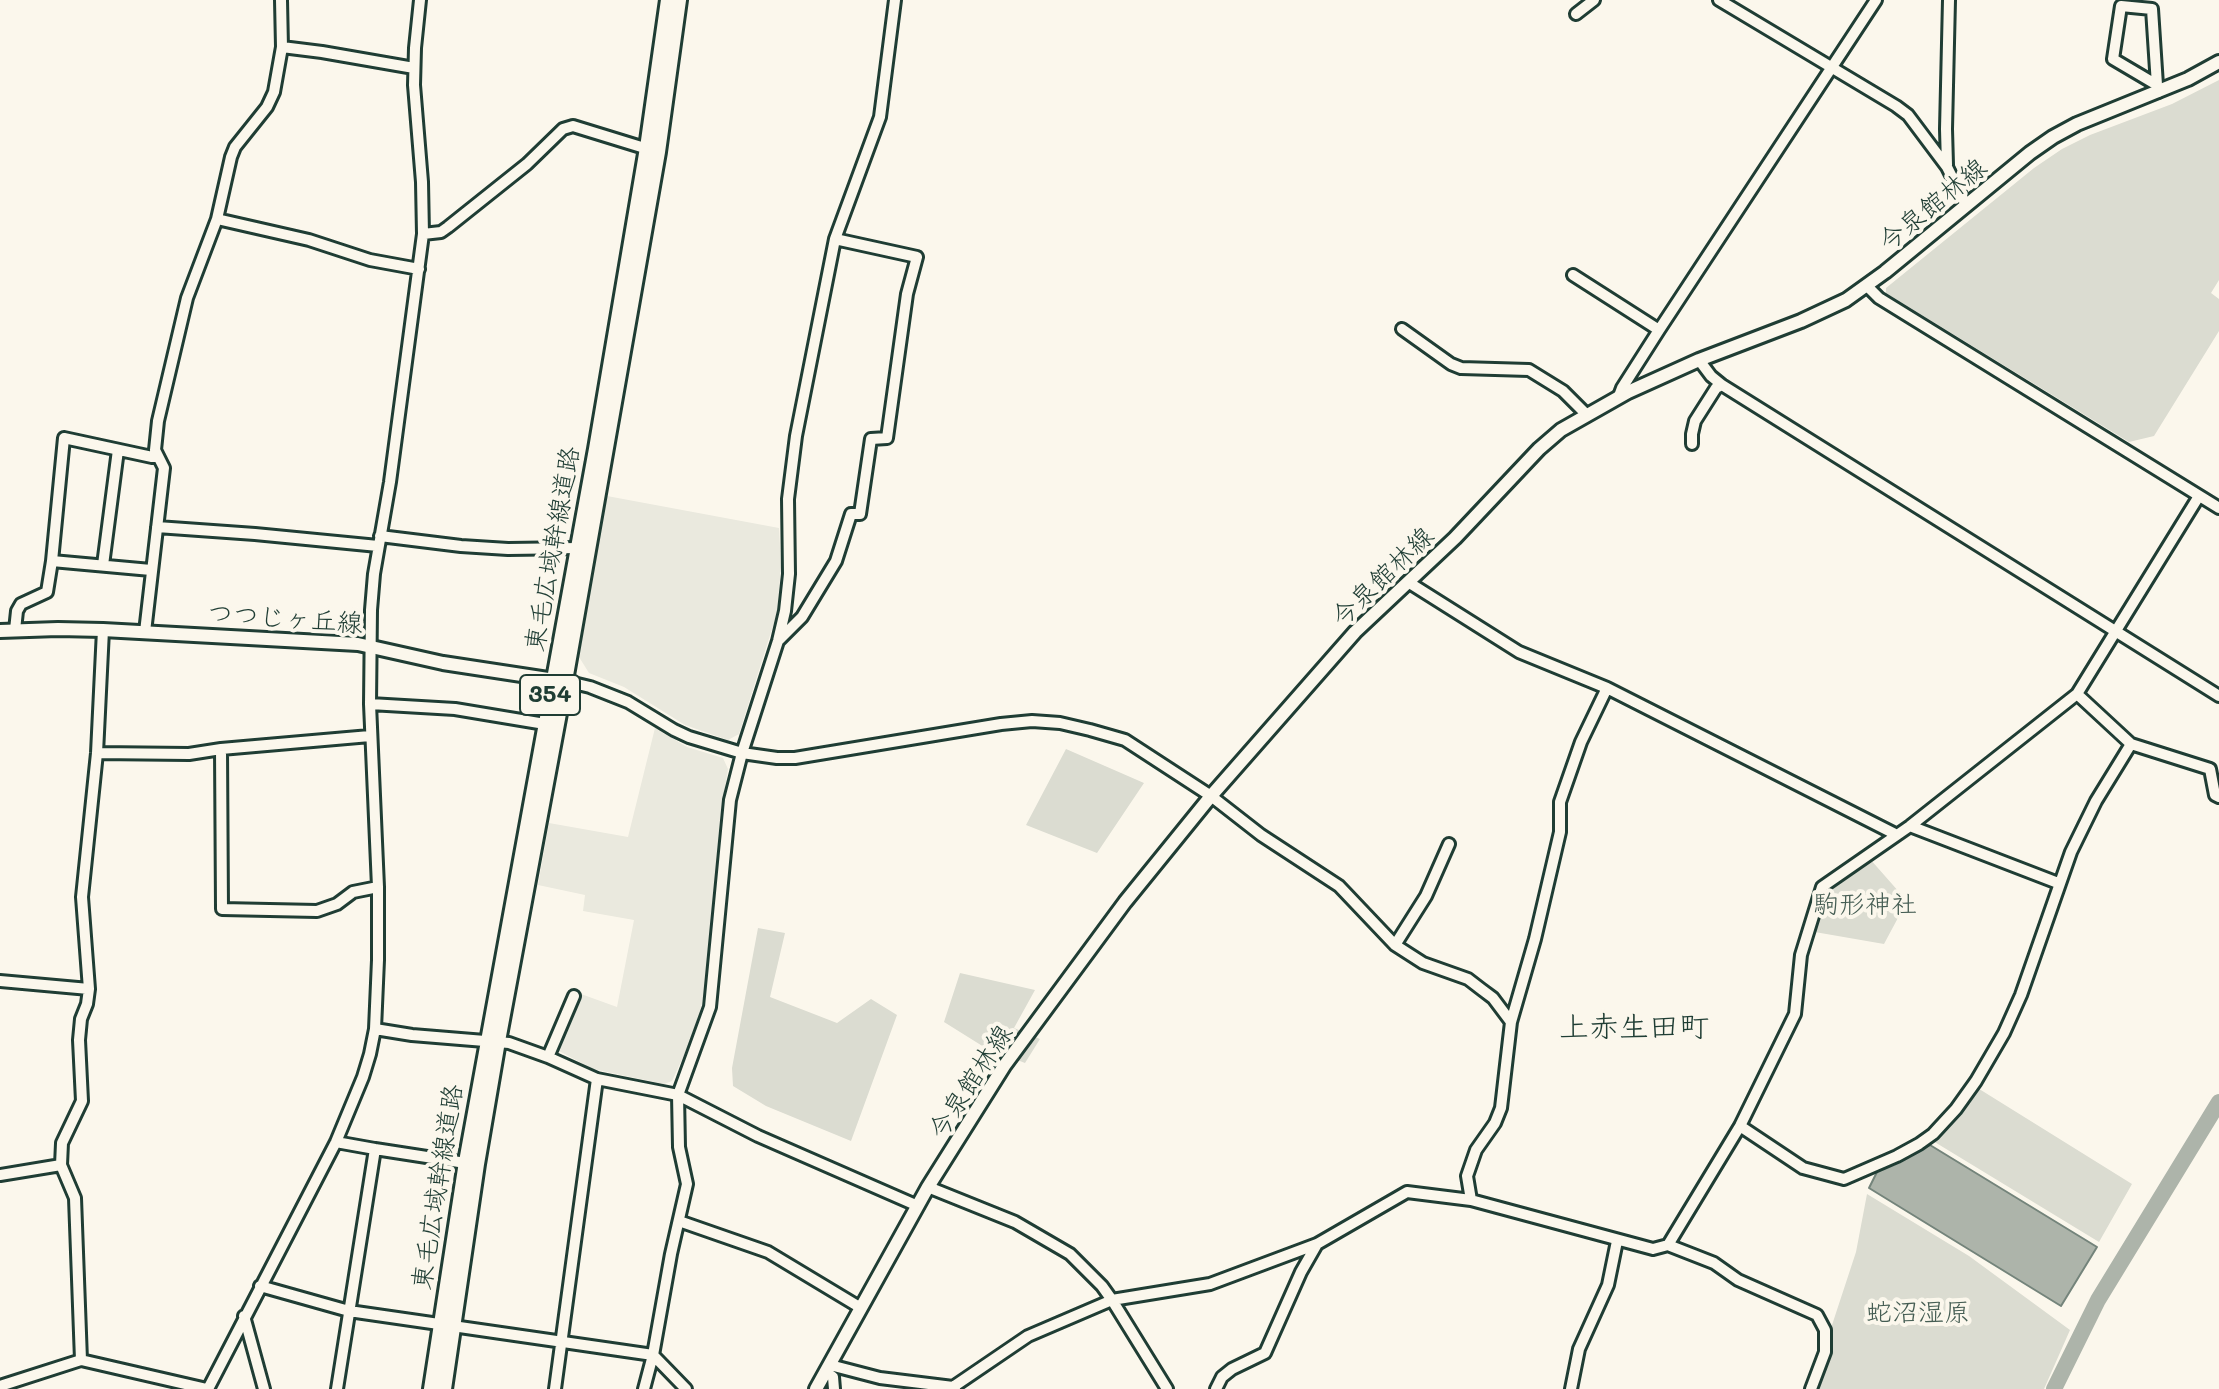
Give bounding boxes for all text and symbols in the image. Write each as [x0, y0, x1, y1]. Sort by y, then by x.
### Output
street label: 今泉館林線 [1873, 152, 1993, 258]
street label: 東毛広域幹線道路 [520, 444, 586, 654]
street label: 今泉館林線 [1325, 521, 1441, 633]
street label: つつじヶ丘線 [206, 598, 364, 640]
road number: 354 [520, 675, 580, 715]
park label: 駒形神社 [1813, 889, 1917, 921]
district label: 上赤生田町 [1559, 1010, 1709, 1046]
street label: 今泉館林線 [923, 1019, 1019, 1145]
street label: 東毛広域幹線道路 [406, 1082, 470, 1292]
park label: 蛇沼湿原 [1866, 1297, 1970, 1329]

